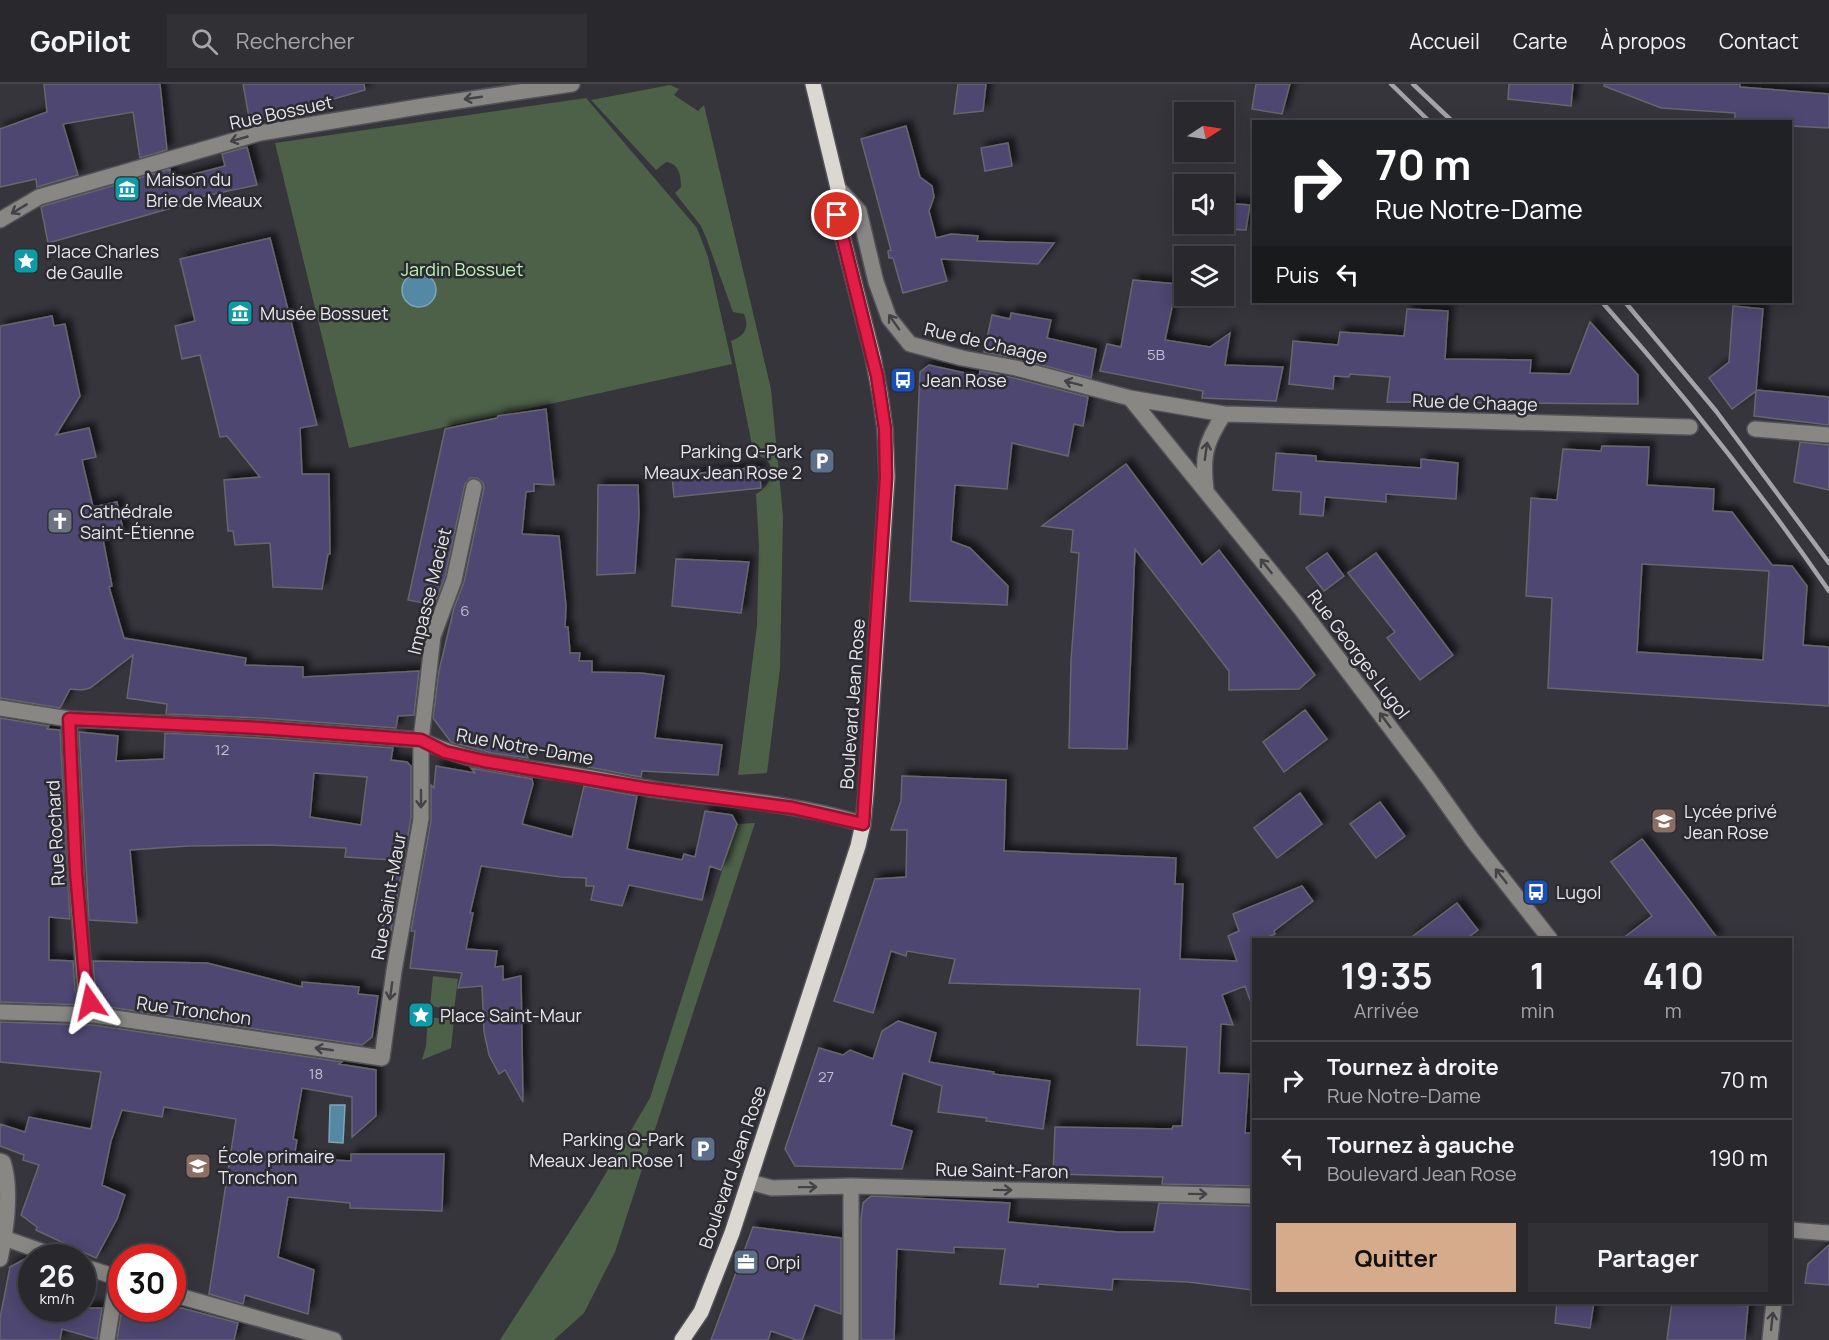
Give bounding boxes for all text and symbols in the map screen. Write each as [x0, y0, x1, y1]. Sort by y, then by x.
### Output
search box [167, 14, 587, 68]
text: GoPilot [30, 22, 131, 60]
icon: search [188, 25, 221, 58]
text: Rechercher [236, 26, 354, 56]
text: Accueil [1409, 27, 1480, 55]
text: Carte [1513, 27, 1567, 55]
text: À propos [1600, 27, 1686, 55]
text: Contact [1719, 27, 1799, 55]
street label: Rue Bossuet [227, 89, 335, 135]
one-way arrow [463, 93, 483, 104]
north arrow [1174, 102, 1234, 162]
map controls [1174, 102, 1234, 306]
one-way arrow [230, 134, 249, 146]
text: 70 m [1375, 135, 1471, 193]
icon: right [1276, 144, 1354, 222]
place label: Maison du Brie de Meaux [146, 167, 263, 212]
museum icon: Maison du Brie de Meaux [112, 174, 142, 204]
button: sound [1174, 174, 1234, 234]
pin [811, 189, 862, 240]
text: Rue Notre-Dame [1375, 190, 1583, 227]
icon: arrive [820, 198, 853, 231]
one-way arrow [11, 203, 28, 215]
place label: Place Charles de Gaulle [46, 239, 159, 284]
place icon: Place Charles de Gaulle [11, 246, 41, 276]
button: layers [1174, 246, 1234, 306]
park label: Jardin Bossuet [401, 257, 523, 281]
icon: left [1331, 258, 1364, 291]
text: Puis [1276, 260, 1319, 290]
museum icon: Musée Bossuet [225, 298, 255, 328]
place label: Musée Bossuet [260, 301, 389, 325]
one-way arrow [888, 315, 900, 331]
street label: Rue de Chaage [922, 316, 1050, 368]
house number: 5B [1147, 344, 1165, 365]
bus stop icon: Jean Rose [888, 365, 918, 395]
place label: Jean Rose [922, 368, 1007, 392]
one-way arrow [1064, 377, 1083, 388]
street label: Rue de Chaage [1412, 388, 1538, 416]
place label: Parking Q-Park Meaux Jean Rose 2 [644, 439, 803, 484]
one-way arrow [1201, 442, 1212, 461]
parking icon: Parking Q-Park Meaux Jean Rose 2 [807, 446, 837, 476]
place label: Cathédrale Saint-Étienne [80, 499, 195, 544]
church icon: Cathédrale Saint-Étienne [45, 506, 75, 536]
street label: Impasse Maciet [402, 525, 456, 657]
one-way arrow [1259, 558, 1272, 574]
street label: Rue Georges Lugol [1303, 585, 1415, 723]
house number: 6 [460, 600, 470, 621]
street label: Boulevard Jean Rose [834, 618, 870, 790]
one-way arrow [1378, 712, 1391, 728]
street label: Rue Notre-Dame [455, 722, 595, 770]
house number: 12 [215, 739, 229, 760]
street label: Rue Rochard [40, 780, 70, 886]
one-way arrow [415, 788, 427, 808]
place label: Lycée privé Jean Rose [1684, 799, 1777, 844]
school or university icon: Lycée privé Jean Rose [1649, 806, 1679, 836]
street label: Rue Saint-Maur [365, 830, 411, 962]
one-way arrow [1495, 869, 1508, 885]
bus stop icon: Lugol [1521, 877, 1551, 907]
place label: Lugol [1556, 880, 1601, 904]
text: 19:35 [1340, 951, 1433, 1000]
text: 1 [1530, 951, 1545, 1000]
text: 410 [1642, 951, 1704, 1000]
position arrow [58, 970, 122, 1034]
one-way arrow [386, 981, 397, 1000]
street label: Rue Tronchon [135, 990, 253, 1030]
text: Arrivée [1354, 997, 1419, 1024]
text: min [1521, 997, 1554, 1024]
text: m [1665, 997, 1682, 1024]
place icon: Place Saint-Maur [406, 1000, 436, 1030]
place label: Place Saint-Maur [440, 1003, 582, 1027]
one-way arrow [315, 1044, 334, 1055]
text: Tournez à droite [1327, 1052, 1499, 1082]
house number: 18 [309, 1063, 323, 1084]
icon: right [1276, 1064, 1309, 1097]
text: 70 m [1720, 1065, 1768, 1095]
house number: 27 [818, 1066, 834, 1087]
street label: Boulevard Jean Rose [693, 1082, 771, 1252]
text: Rue Notre-Dame [1327, 1082, 1481, 1109]
place label: Parking Q-Park Meaux Jean Rose 1 [529, 1127, 685, 1172]
text: Tournez à gauche [1327, 1130, 1514, 1160]
parking icon: Parking Q-Park Meaux Jean Rose 1 [688, 1134, 718, 1164]
icon: left [1276, 1142, 1309, 1175]
text: 190 m [1709, 1143, 1768, 1173]
place label: École primaire Tronchon [218, 1144, 335, 1189]
school or university icon: École primaire Tronchon [183, 1151, 213, 1181]
street label: Rue Saint-Faron [935, 1157, 1069, 1183]
text: Boulevard Jean Rose [1327, 1160, 1517, 1187]
one-way arrow [797, 1181, 817, 1193]
one-way arrow [992, 1184, 1012, 1196]
one-way arrow [1187, 1189, 1207, 1200]
button: Quitter [1276, 1223, 1516, 1292]
button: Partager [1528, 1223, 1768, 1292]
speed limit sign: 30 [108, 1244, 186, 1322]
office icon: Orpi [731, 1247, 761, 1277]
place label: Orpi [766, 1250, 800, 1274]
text: 26 [39, 1255, 75, 1296]
text: km/h [40, 1288, 74, 1309]
one-way arrow [1767, 1312, 1778, 1331]

